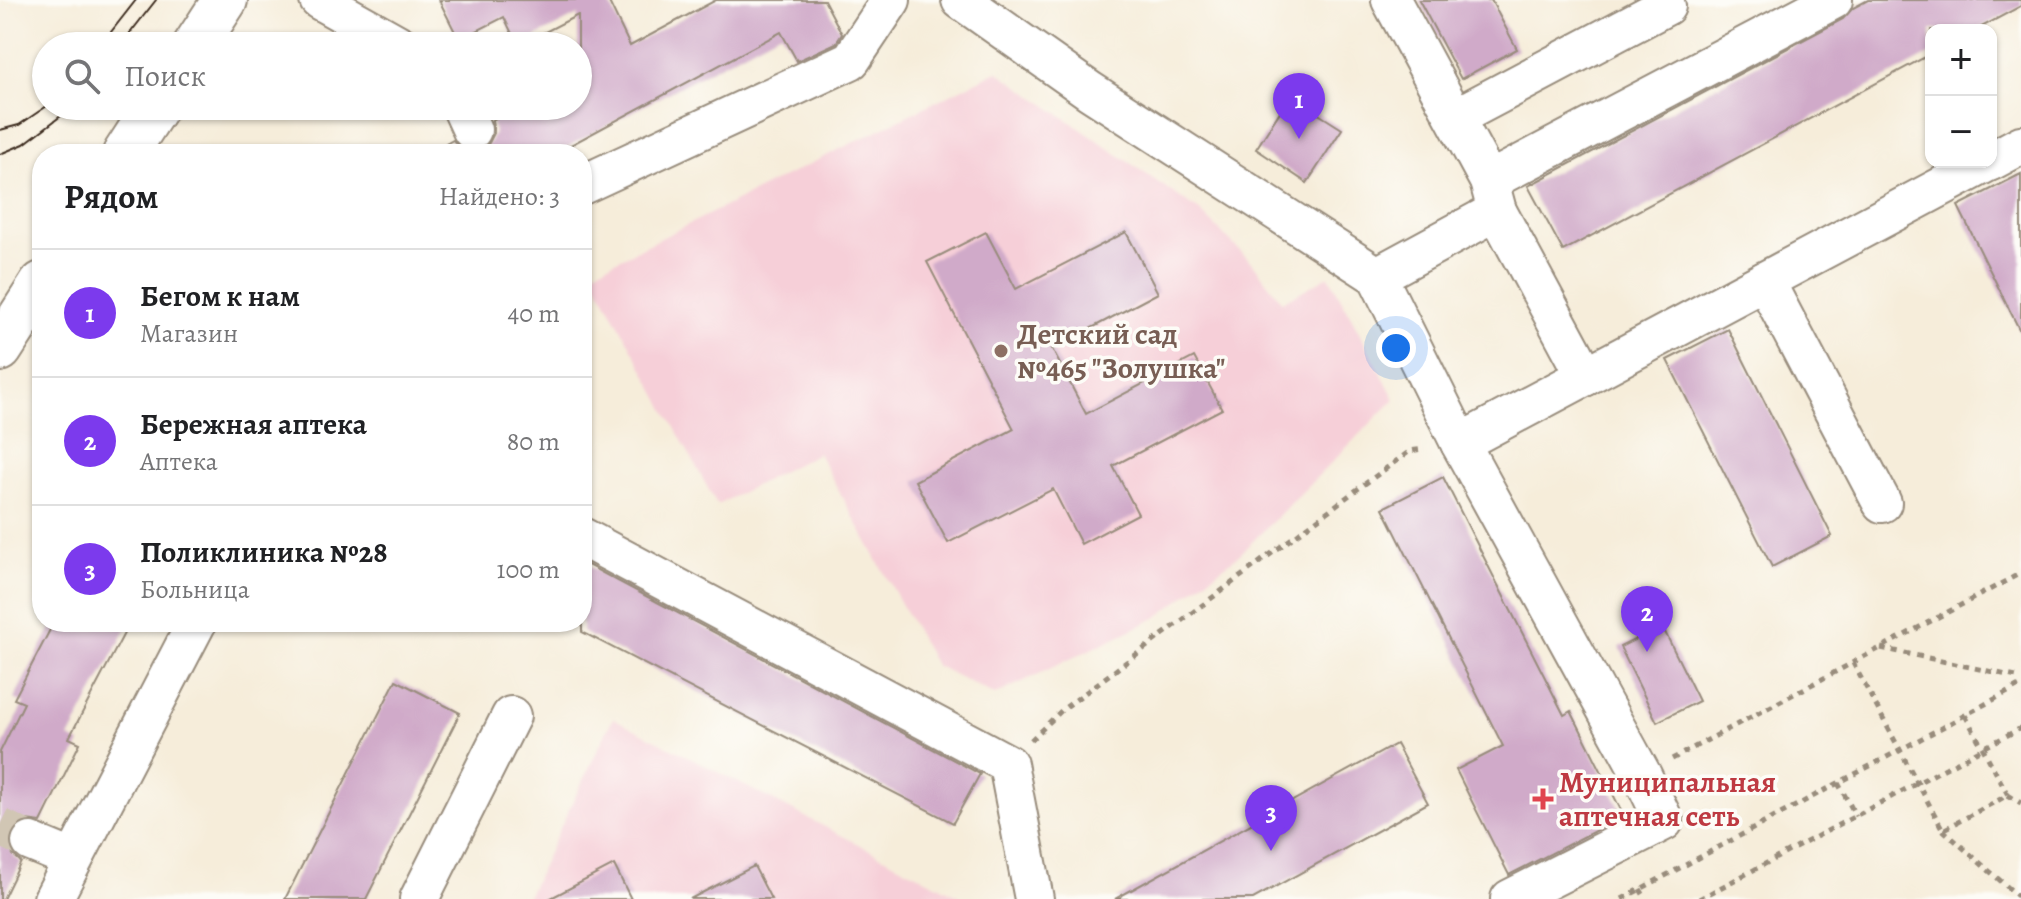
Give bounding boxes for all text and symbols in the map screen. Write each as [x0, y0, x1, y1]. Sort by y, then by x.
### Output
map controls [1925, 24, 1997, 168]
button: + [1925, 24, 1997, 96]
search box [32, 32, 592, 120]
icon: search [60, 54, 104, 98]
text: Поиск [124, 56, 206, 96]
pin: 1 [1273, 73, 1325, 139]
button: − [1925, 96, 1997, 168]
text: Рядом [64, 173, 158, 220]
text: Найдено: 3 [439, 179, 560, 214]
text: Бегом к нам [140, 276, 300, 316]
text: 1 [85, 296, 95, 331]
text: 40 m [508, 296, 560, 331]
place label: Детский сад №465 "Золушка" [1017, 314, 1225, 388]
text: Магазин [140, 316, 238, 351]
your location [1376, 328, 1416, 368]
marker: Детский сад №465 "Золушка" [992, 342, 1010, 360]
text: Бережная аптека [140, 404, 367, 444]
text: 2 [84, 424, 96, 459]
text: 80 m [507, 424, 560, 459]
text: Аптека [140, 444, 218, 479]
text: Поликлиника №28 [140, 532, 388, 572]
text: 3 [84, 552, 96, 587]
text: 100 m [497, 552, 560, 587]
text: Больница [140, 572, 250, 607]
pin: 2 [1621, 586, 1673, 652]
place label: Муниципальная аптечная сеть [1559, 762, 1776, 836]
pin: 3 [1245, 785, 1297, 851]
marker: Муниципальная аптечная сеть [1534, 790, 1552, 808]

